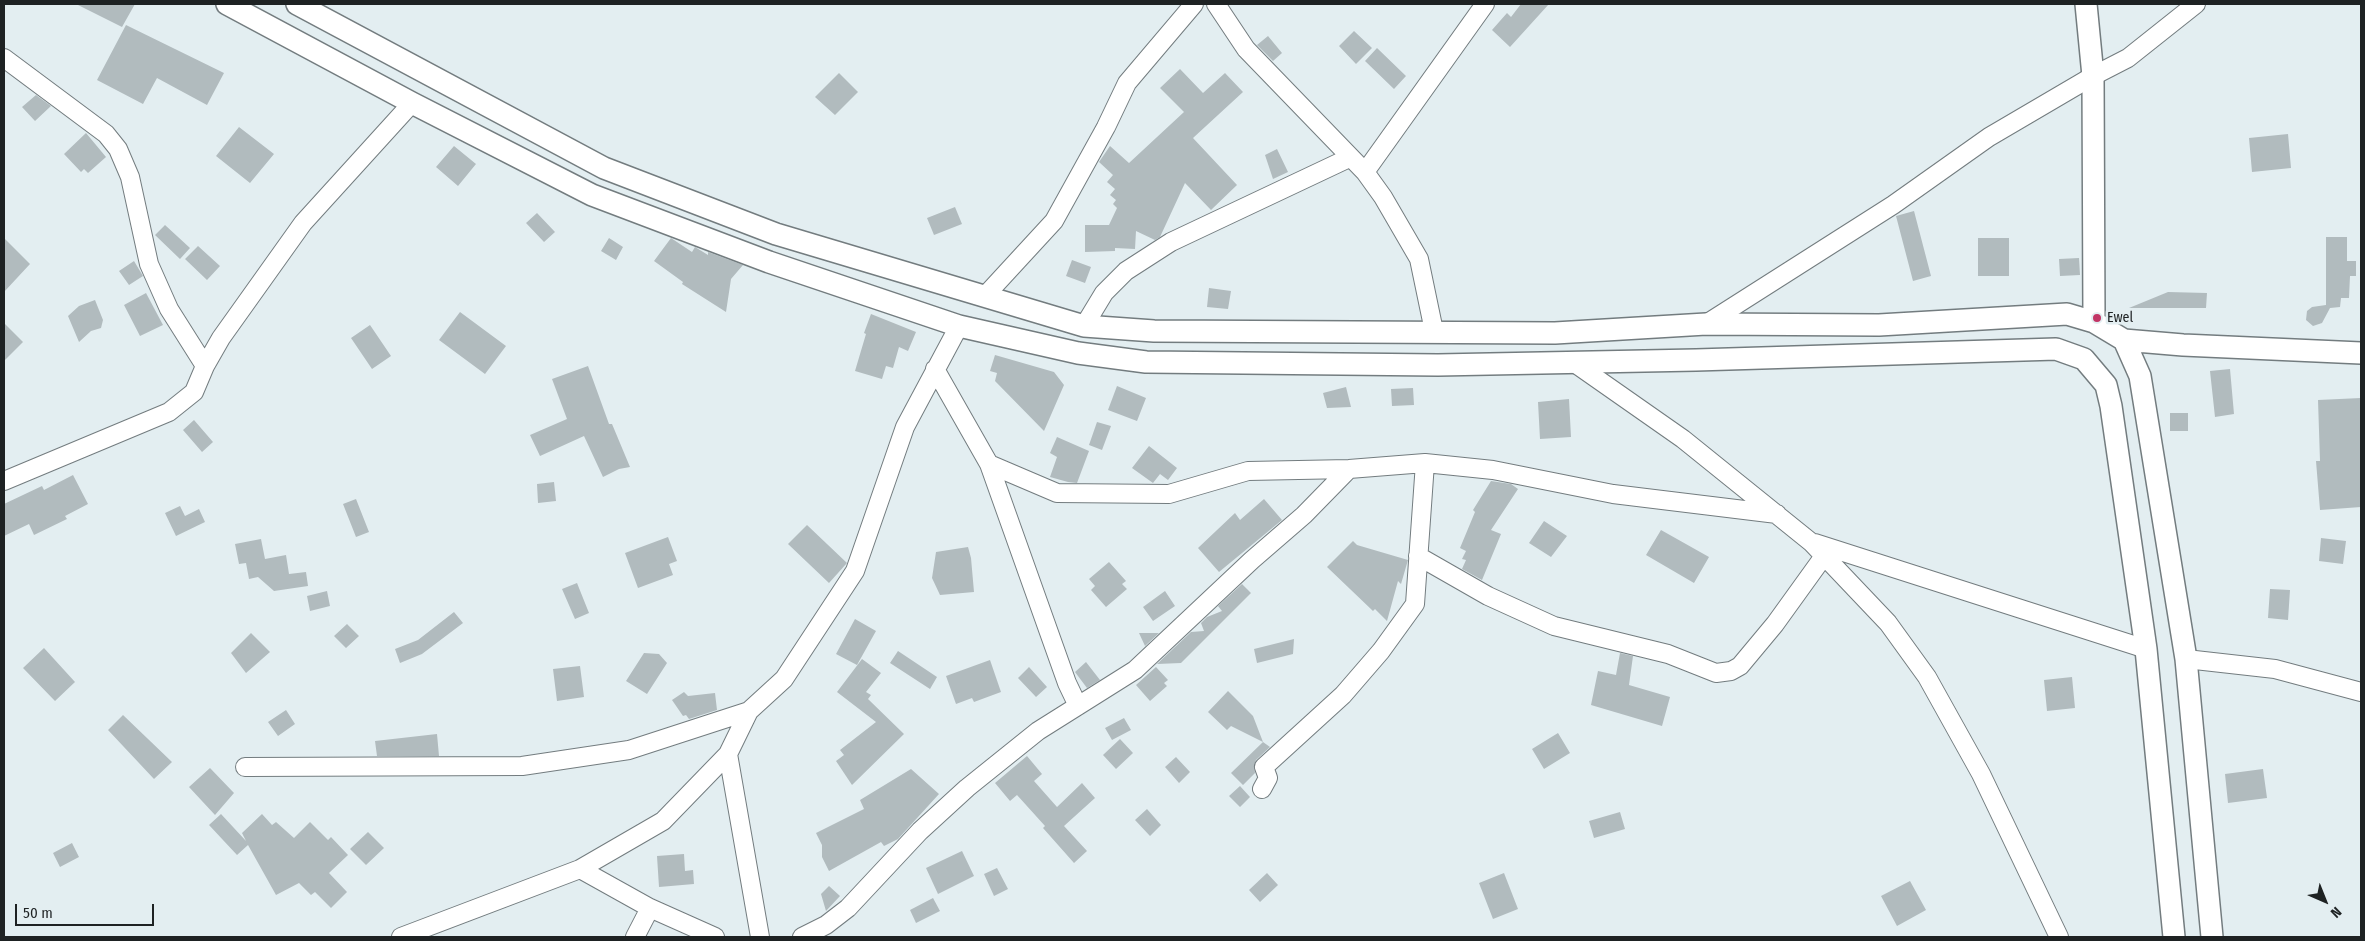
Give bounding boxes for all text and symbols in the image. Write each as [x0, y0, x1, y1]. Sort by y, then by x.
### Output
place label: Ewel [2107, 310, 2133, 326]
marker: Ewel [2091, 312, 2103, 324]
north arrow [2300, 876, 2350, 926]
scale bar [18, 894, 156, 926]
text: N [2327, 903, 2345, 921]
text: 50 m [23, 904, 53, 922]

